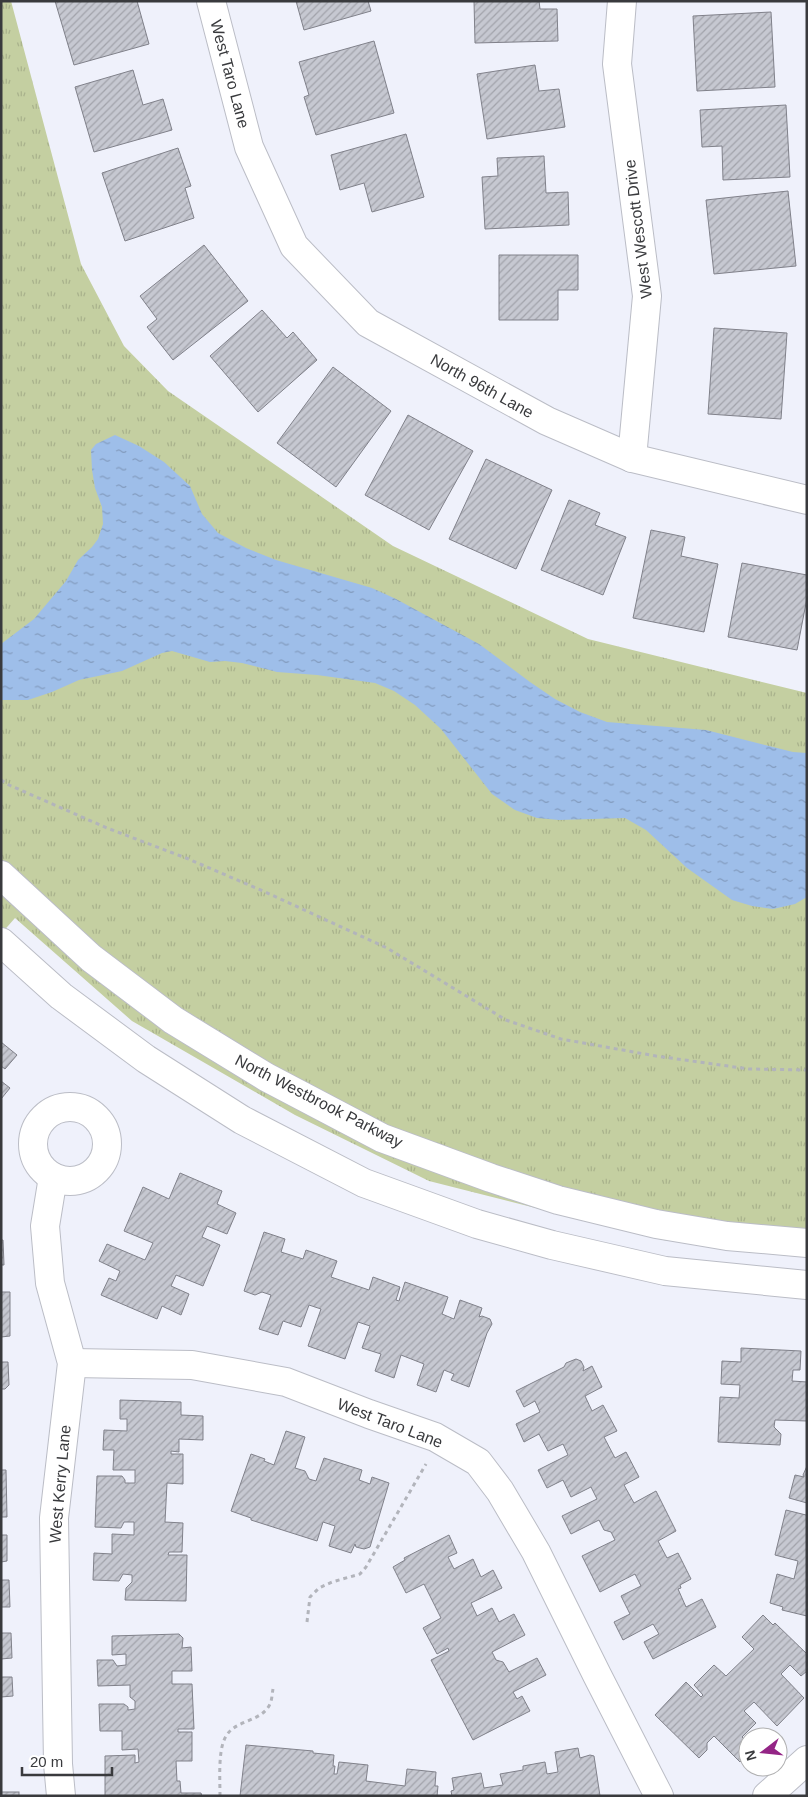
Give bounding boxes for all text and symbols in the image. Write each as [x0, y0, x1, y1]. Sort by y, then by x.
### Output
street label: West Taro Lane [207, 18, 253, 130]
street label: West Wescott Drive [621, 158, 655, 299]
street label: North 96th Lane [428, 351, 536, 421]
street label: North Westbrook Parkway [232, 1051, 406, 1151]
street label: West Taro Lane [335, 1395, 445, 1451]
street label: West Kerry Lane [46, 1424, 74, 1544]
north arrow [738, 1727, 788, 1777]
scale bar [22, 1744, 112, 1776]
text: N [741, 1749, 760, 1763]
text: 20 m [30, 1753, 63, 1770]

